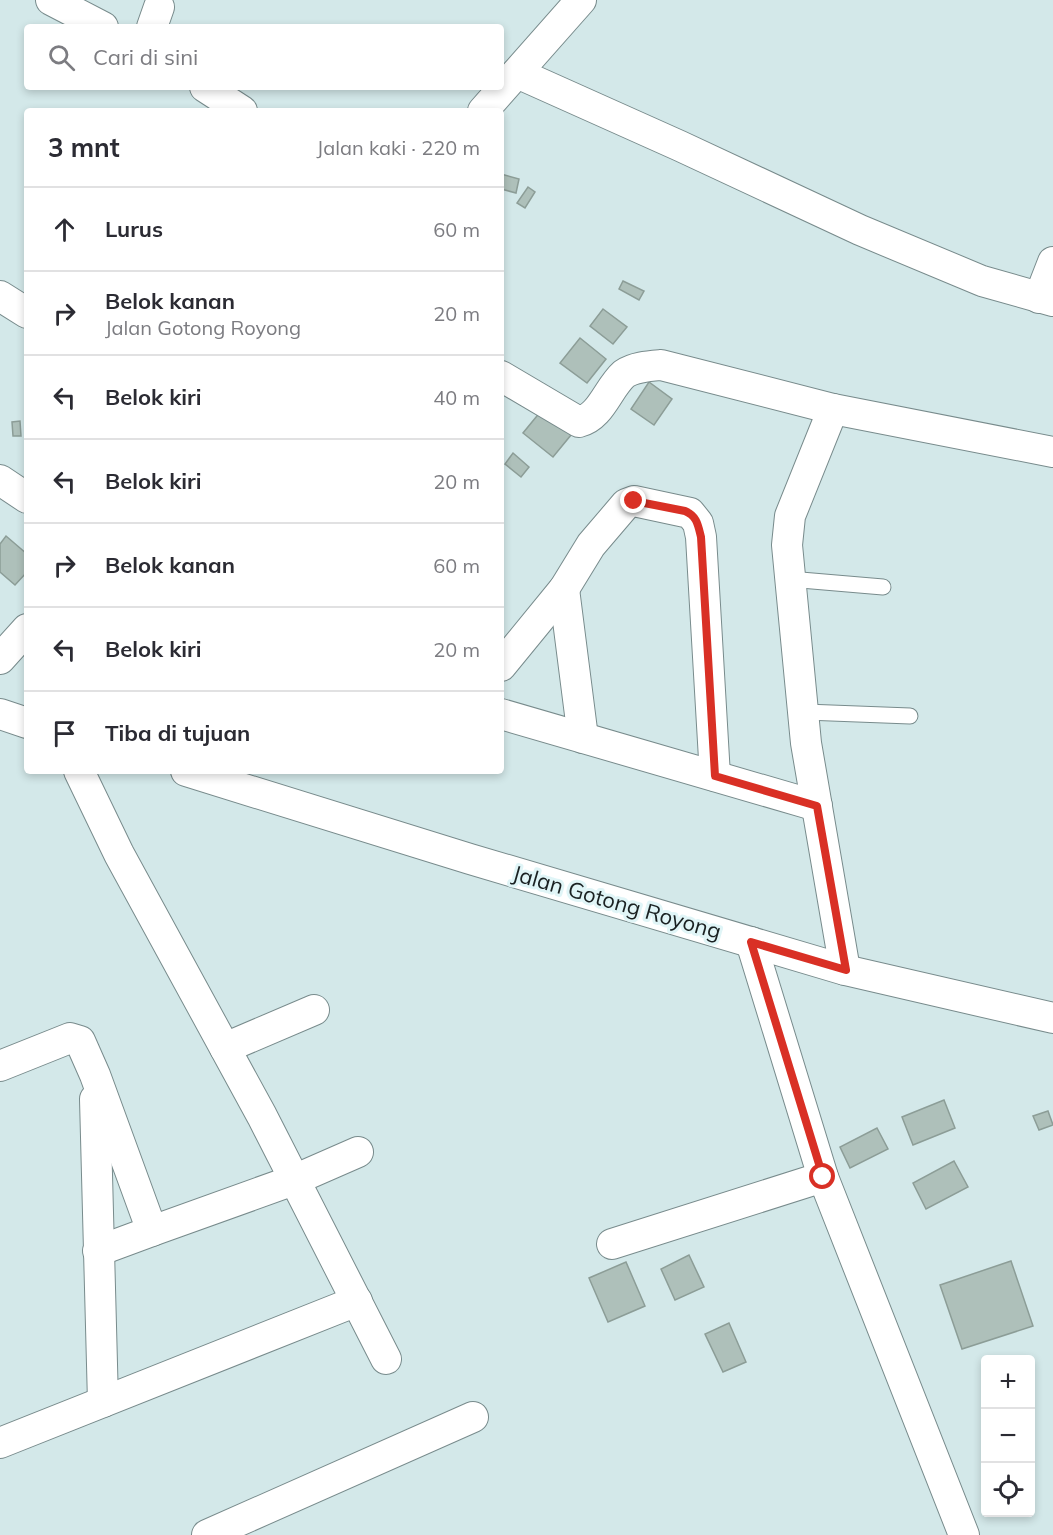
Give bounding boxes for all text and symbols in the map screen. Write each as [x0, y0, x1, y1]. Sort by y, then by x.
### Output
search box [24, 24, 504, 90]
icon: search [45, 41, 78, 74]
text: Cari di sini [93, 43, 198, 71]
text: 3 mnt [48, 131, 120, 164]
text: Jalan kaki · 220 m [317, 135, 480, 160]
icon: ahead [48, 213, 81, 246]
text: Lurus [105, 215, 163, 243]
text: 60 m [433, 217, 480, 242]
text: Belok kanan [105, 287, 235, 315]
icon: right [48, 297, 81, 330]
text: 20 m [433, 301, 480, 326]
text: Jalan Gotong Royong [105, 315, 301, 340]
icon: left [48, 381, 81, 414]
text: Belok kiri [105, 383, 201, 411]
text: 40 m [433, 385, 480, 410]
icon: left [48, 465, 81, 498]
text: Belok kiri [105, 467, 201, 495]
text: 20 m [433, 469, 480, 494]
route end [620, 487, 646, 513]
icon: right [48, 549, 81, 582]
text: Belok kanan [105, 551, 235, 579]
text: 60 m [433, 553, 480, 578]
icon: left [48, 633, 81, 666]
text: Belok kiri [105, 635, 201, 663]
text: 20 m [433, 637, 480, 662]
icon: arrive [48, 717, 81, 750]
text: Tiba di tujuan [105, 719, 250, 747]
street label: Jalan Gotong Royong [509, 859, 725, 945]
route start [809, 1163, 835, 1189]
map controls [981, 1355, 1035, 1517]
button: + [981, 1355, 1035, 1409]
button: − [981, 1409, 1035, 1463]
button: locate [981, 1463, 1035, 1517]

